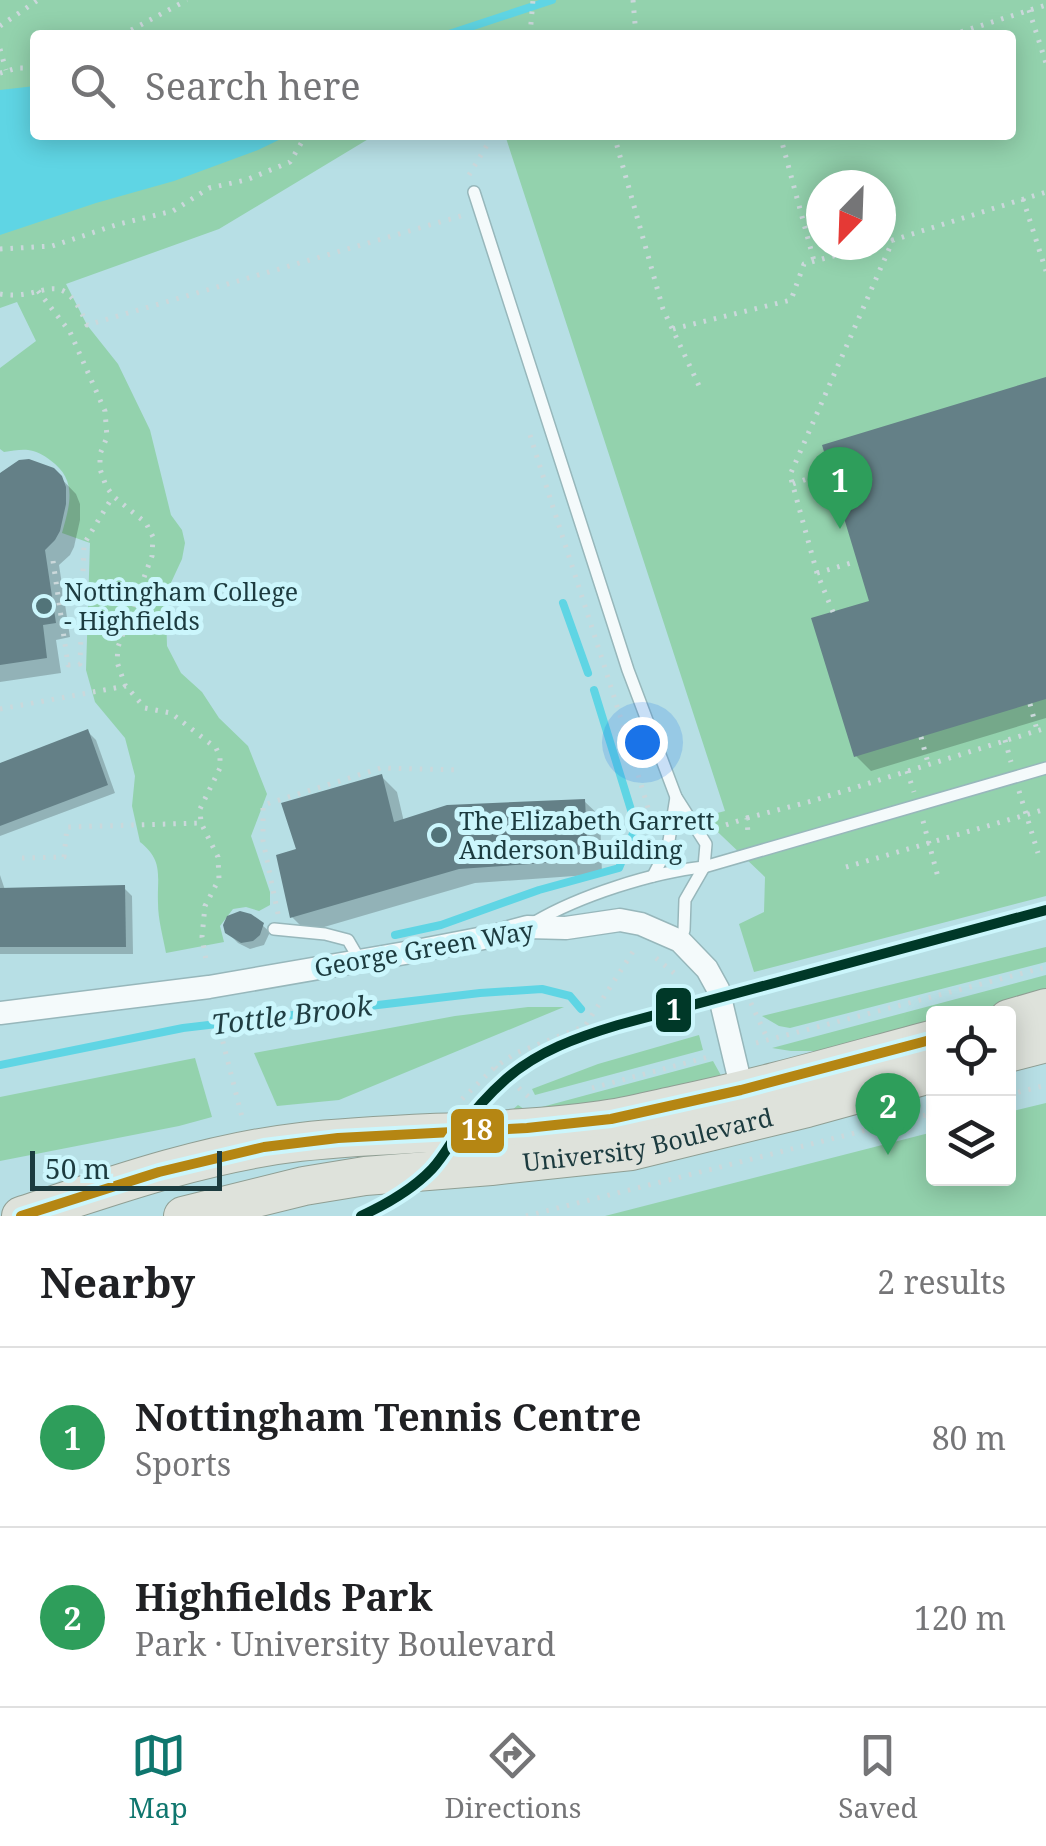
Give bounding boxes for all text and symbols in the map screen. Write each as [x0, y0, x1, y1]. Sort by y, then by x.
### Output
search box [30, 30, 1016, 140]
icon: search [65, 58, 120, 113]
text: Search here [145, 59, 361, 111]
north arrow [806, 170, 896, 260]
pin: 1 [808, 446, 872, 529]
place label: Nottingham College - Highfields [64, 574, 298, 637]
marker: Nottingham College - Highfields [33, 595, 55, 617]
your location [617, 717, 668, 768]
place label: The Elizabeth Garrett Anderson Building [459, 803, 715, 866]
marker: The Elizabeth Garrett Anderson Building [428, 824, 450, 846]
street label: George Green Way [312, 912, 537, 984]
water label: Tottle Brook [209, 985, 375, 1043]
line badge: 1 [654, 986, 693, 1034]
text: 1 [666, 990, 682, 1028]
map controls [926, 1006, 1016, 1186]
button: locate [926, 1006, 1016, 1096]
pin: 2 [856, 1072, 920, 1155]
button: layers [926, 1096, 1016, 1186]
street label: University Boulevard [521, 1099, 776, 1178]
line badge: 18 [449, 1107, 506, 1155]
text: 18 [461, 1110, 493, 1148]
scale bar [30, 1146, 222, 1190]
text: 50 m [45, 1149, 110, 1187]
text: Nearby [40, 1253, 195, 1310]
text: 2 results [877, 1260, 1006, 1303]
text: Nottingham Tennis Centre [135, 1390, 641, 1442]
text: 1 [63, 1416, 82, 1459]
text: 80 m [932, 1416, 1006, 1459]
text: Sports [135, 1442, 231, 1485]
text: Highfields Park [135, 1570, 433, 1622]
text: 2 [63, 1596, 82, 1639]
text: 120 m [914, 1596, 1006, 1639]
text: Park · University Boulevard [135, 1622, 556, 1665]
tab: Map [128, 1728, 188, 1826]
tab: Directions [444, 1728, 581, 1826]
tab: Saved [838, 1728, 918, 1826]

